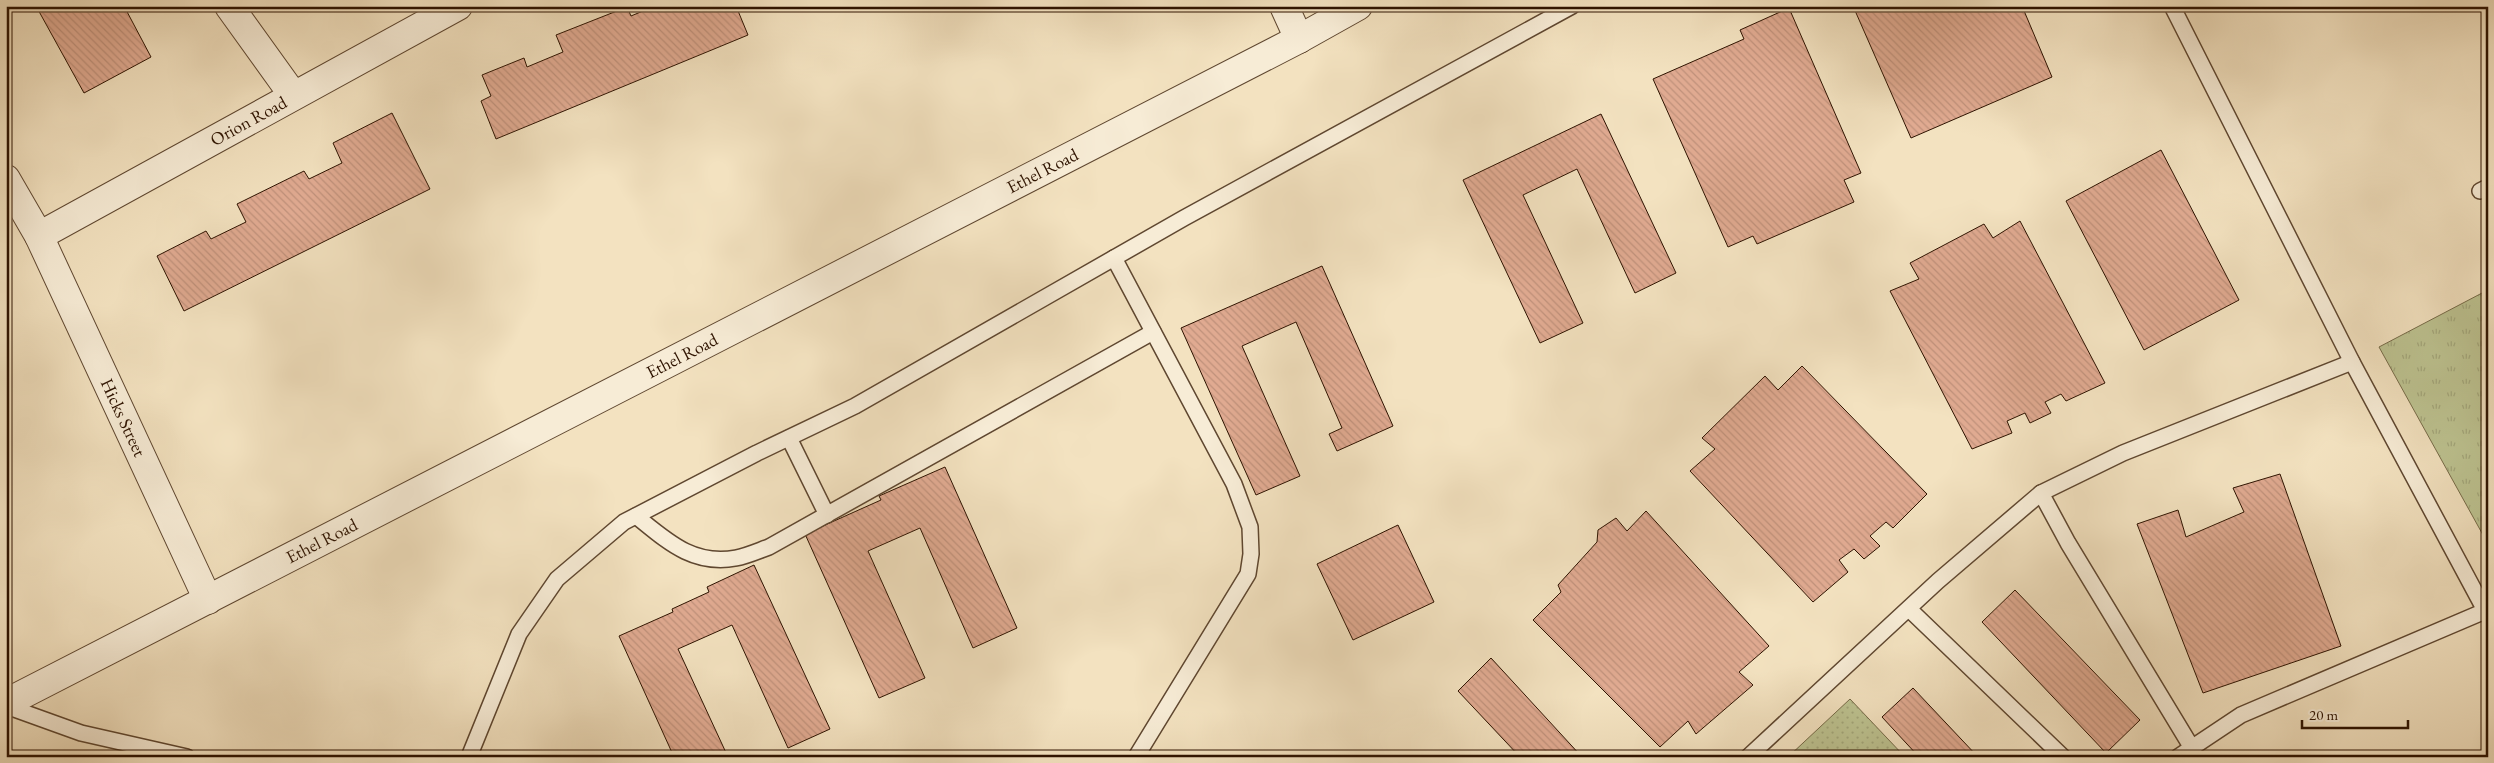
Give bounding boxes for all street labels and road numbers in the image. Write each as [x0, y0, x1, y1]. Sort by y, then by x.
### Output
street label: Orion Road [206, 90, 291, 151]
street label: Ethel Road [1002, 142, 1083, 198]
street label: Ethel Road [642, 327, 722, 383]
street label: Hicks Street [96, 374, 152, 460]
street label: Ethel Road [282, 512, 362, 568]

